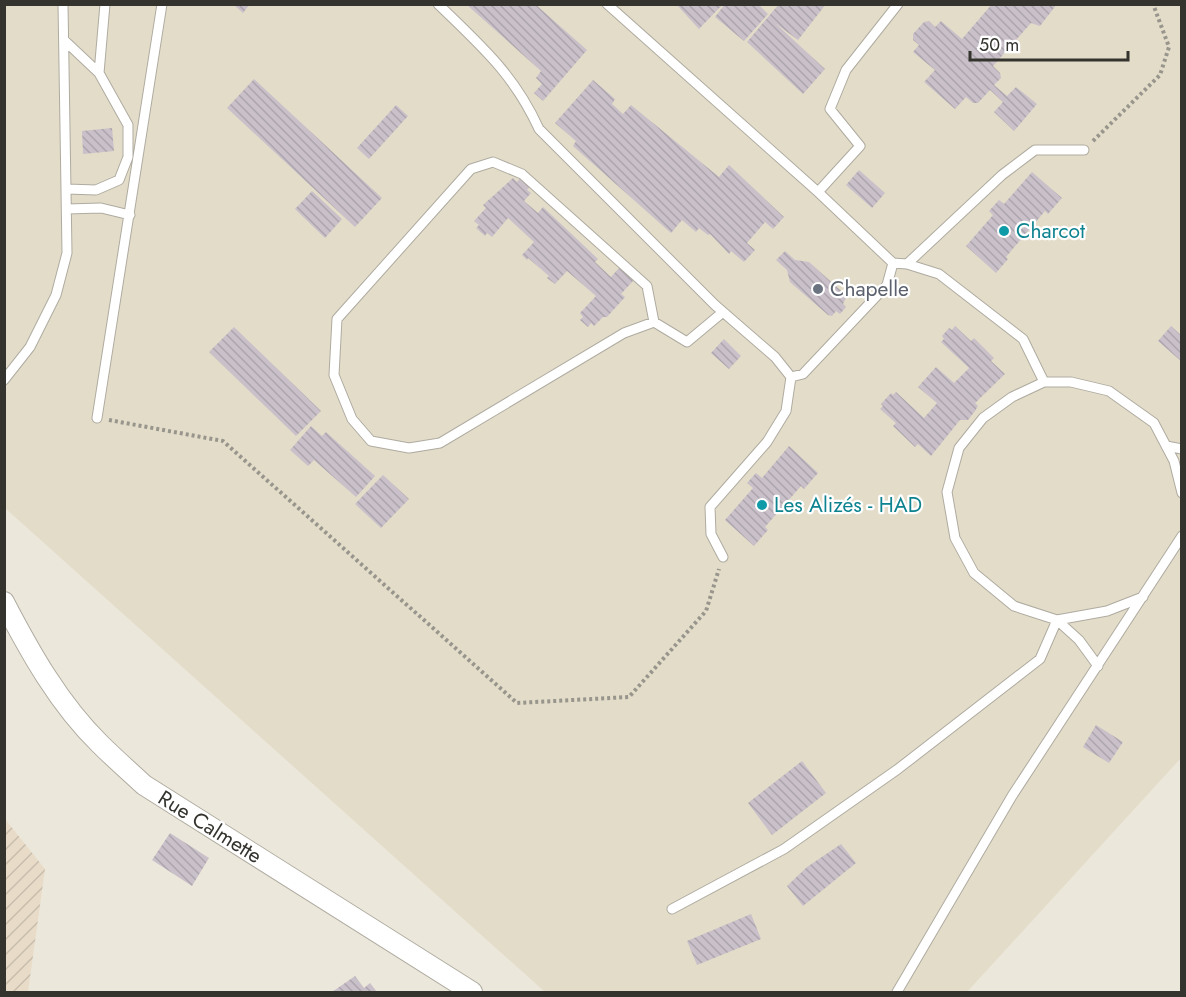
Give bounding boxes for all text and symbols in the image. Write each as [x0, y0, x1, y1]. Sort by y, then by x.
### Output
scale bar [970, 24, 1128, 62]
text: 50 m [979, 32, 1019, 58]
place label: Charcot [1016, 216, 1085, 246]
marker: Charcot [997, 224, 1011, 238]
place label: Chapelle [830, 274, 909, 304]
marker: Chapelle [811, 282, 825, 296]
place label: Les Alizés - HAD [774, 490, 922, 520]
marker: Les Alizés - HAD [755, 498, 769, 512]
street label: Rue Calmette [152, 783, 268, 871]

